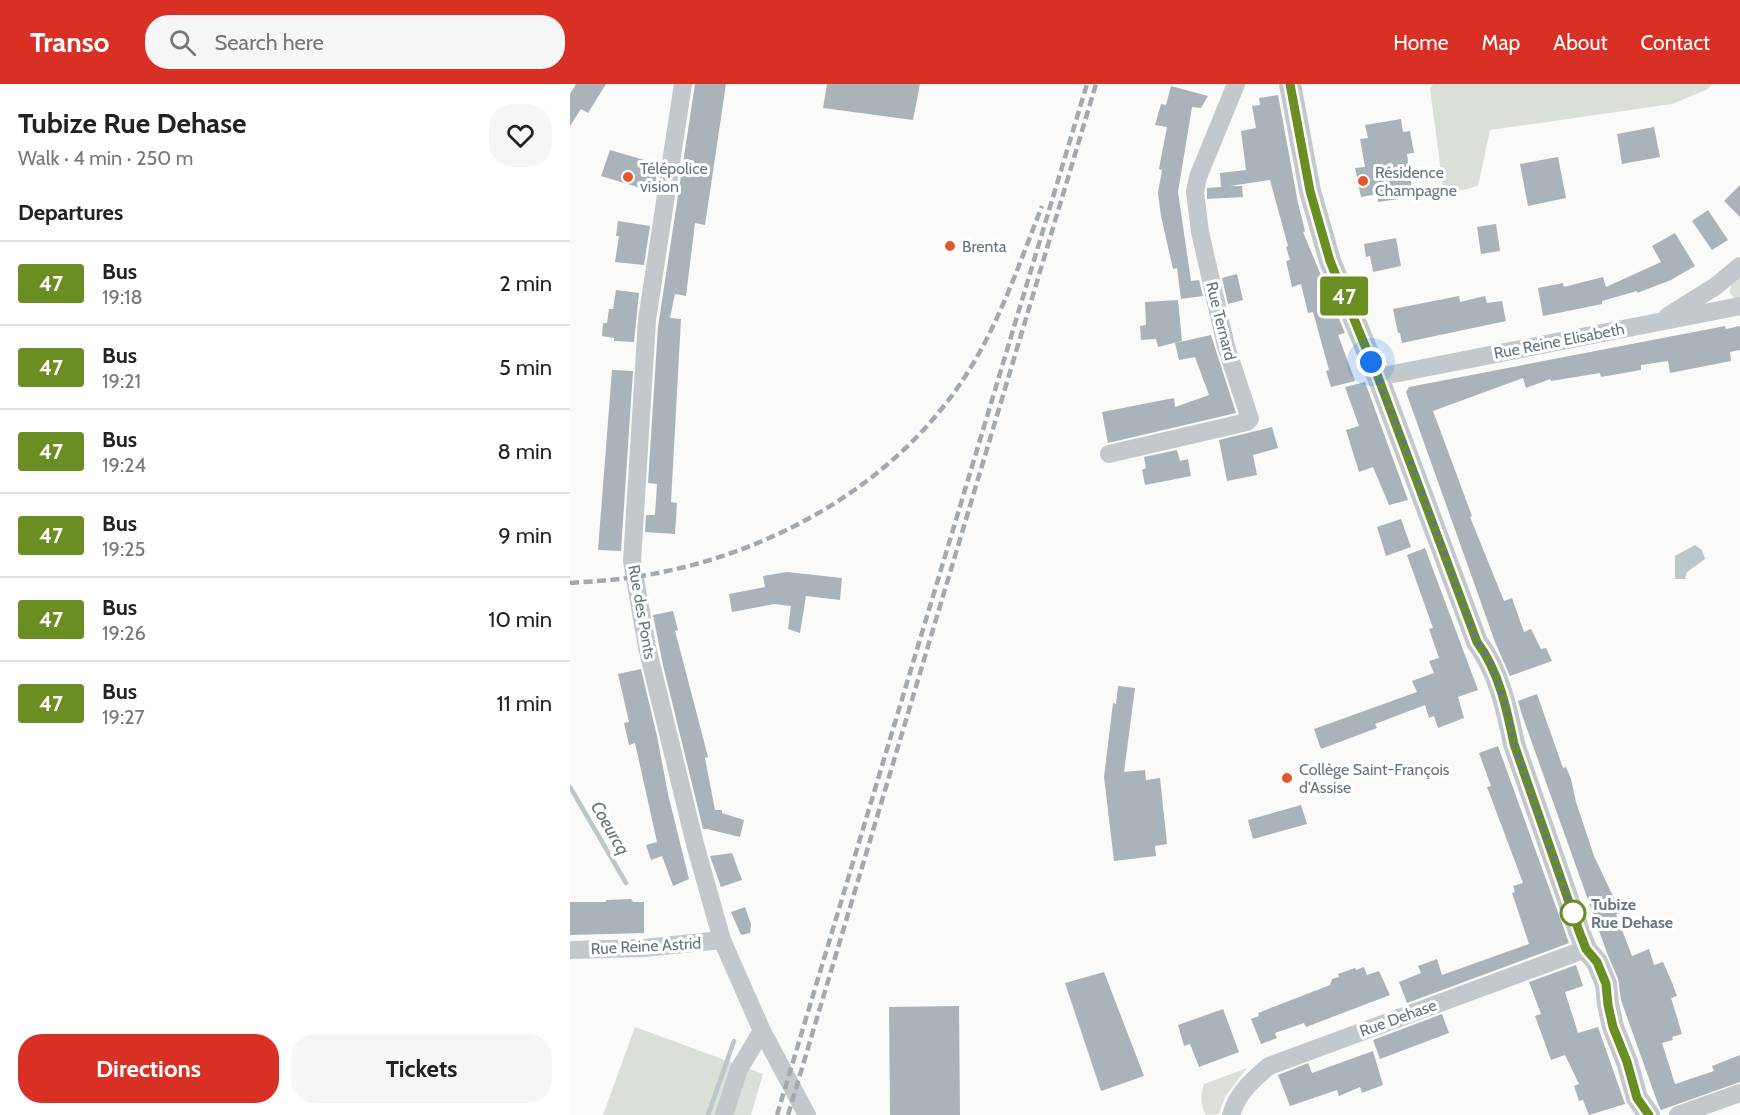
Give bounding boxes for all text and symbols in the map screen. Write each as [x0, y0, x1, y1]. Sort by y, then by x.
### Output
search box [145, 15, 565, 69]
text: Transo [30, 25, 109, 59]
icon: search [166, 26, 199, 59]
text: Search here [214, 29, 324, 56]
text: Home [1393, 30, 1449, 55]
text: Map [1482, 30, 1520, 55]
text: About [1553, 30, 1607, 55]
text: Contact [1640, 30, 1710, 55]
button: heart [489, 104, 552, 167]
text: Tubize Rue Dehase [18, 106, 247, 140]
text: Walk · 4 min · 250 m [18, 146, 193, 170]
place label: Télépolice vision [640, 159, 708, 196]
place label: Résidence Champagne [1375, 163, 1457, 200]
marker: Télépolice vision [621, 170, 635, 184]
marker: Résidence Champagne [1356, 174, 1370, 188]
text: Departures [18, 199, 123, 226]
place label: Brenta [962, 237, 1007, 256]
marker: Brenta [943, 239, 957, 253]
text: Bus [102, 258, 137, 285]
text: 2 min [499, 270, 552, 297]
text: 47 [39, 271, 63, 296]
line badge: 47 [1317, 276, 1371, 316]
street label: Rue Ternard [1202, 280, 1240, 362]
text: 47 [1332, 284, 1356, 309]
text: 19:18 [102, 285, 143, 309]
street label: Rue Reine Elisabeth [1492, 319, 1626, 363]
text: Bus [102, 342, 137, 369]
your location [1356, 347, 1386, 377]
text: 5 min [499, 354, 552, 381]
text: 47 [39, 355, 63, 380]
text: 19:21 [102, 369, 141, 393]
text: Bus [102, 426, 137, 453]
text: 8 min [497, 438, 552, 465]
text: 47 [39, 439, 63, 464]
text: 19:24 [102, 453, 146, 477]
text: Bus [102, 510, 137, 537]
text: 9 min [498, 522, 552, 549]
text: 47 [39, 523, 63, 548]
text: 19:25 [102, 537, 145, 561]
street label: Rue des Ponts [624, 563, 660, 661]
text: Bus [102, 594, 137, 621]
text: 10 min [488, 606, 552, 633]
text: 47 [39, 607, 63, 632]
text: 19:26 [102, 621, 146, 645]
text: Bus [102, 678, 137, 705]
text: 11 min [496, 690, 552, 717]
text: 47 [39, 691, 63, 716]
text: 19:27 [102, 705, 145, 729]
place label: Collège Saint-François d'Assise [1299, 760, 1450, 797]
marker: Collège Saint-François d'Assise [1280, 771, 1294, 785]
water label: Coeurcq [586, 797, 634, 859]
place label: Tubize Rue Dehase [1591, 895, 1673, 932]
marker: Tubize Rue Dehase [1560, 900, 1586, 926]
street label: Rue Reine Astrid [590, 934, 702, 958]
street label: Rue Dehase [1357, 995, 1439, 1041]
button: Directions [18, 1034, 279, 1103]
button: Tickets [291, 1034, 552, 1103]

